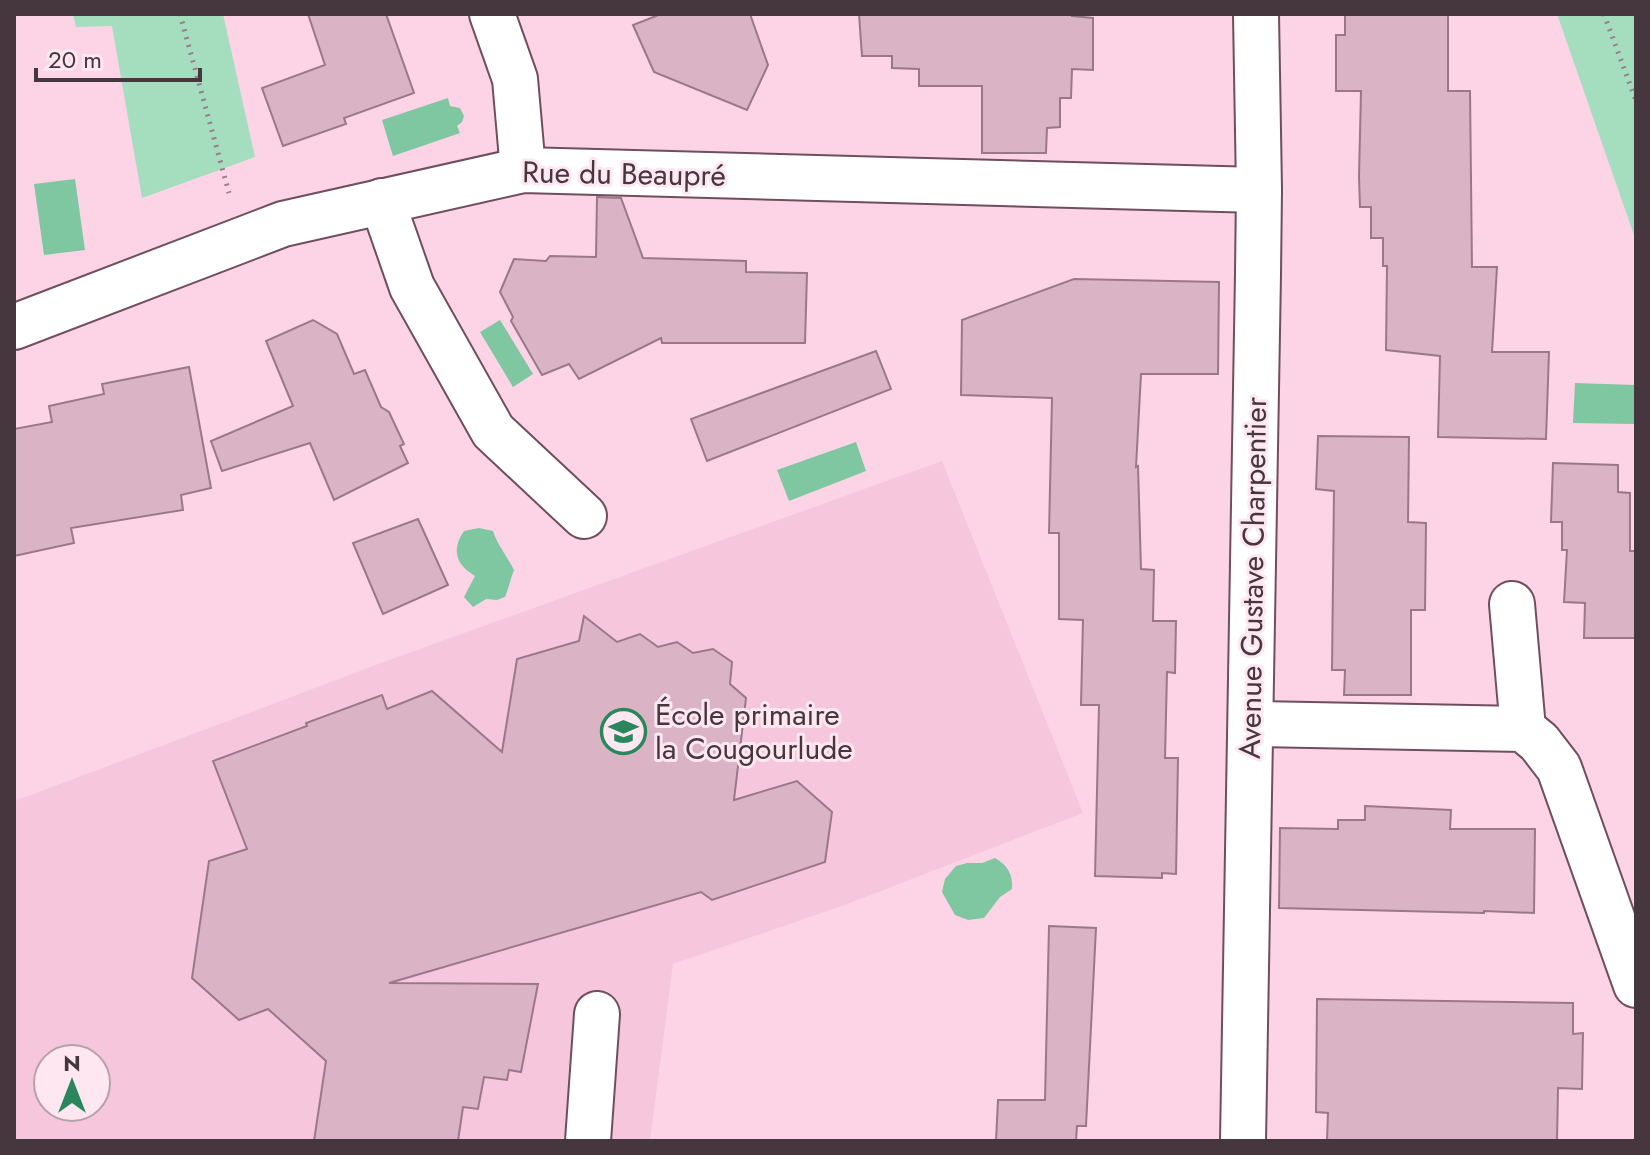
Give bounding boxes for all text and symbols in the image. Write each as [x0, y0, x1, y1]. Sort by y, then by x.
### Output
scale bar [36, 32, 200, 82]
text: 20 m [48, 42, 102, 77]
street label: Rue du Beaupré [522, 150, 726, 197]
street label: Avenue Gustave Charpentier [1228, 396, 1277, 759]
place label: École primaire la Cougourlude [655, 693, 853, 770]
school or university icon: École primaire la Cougourlude [600, 708, 648, 756]
north arrow [32, 1043, 112, 1123]
text: N [63, 1047, 81, 1079]

